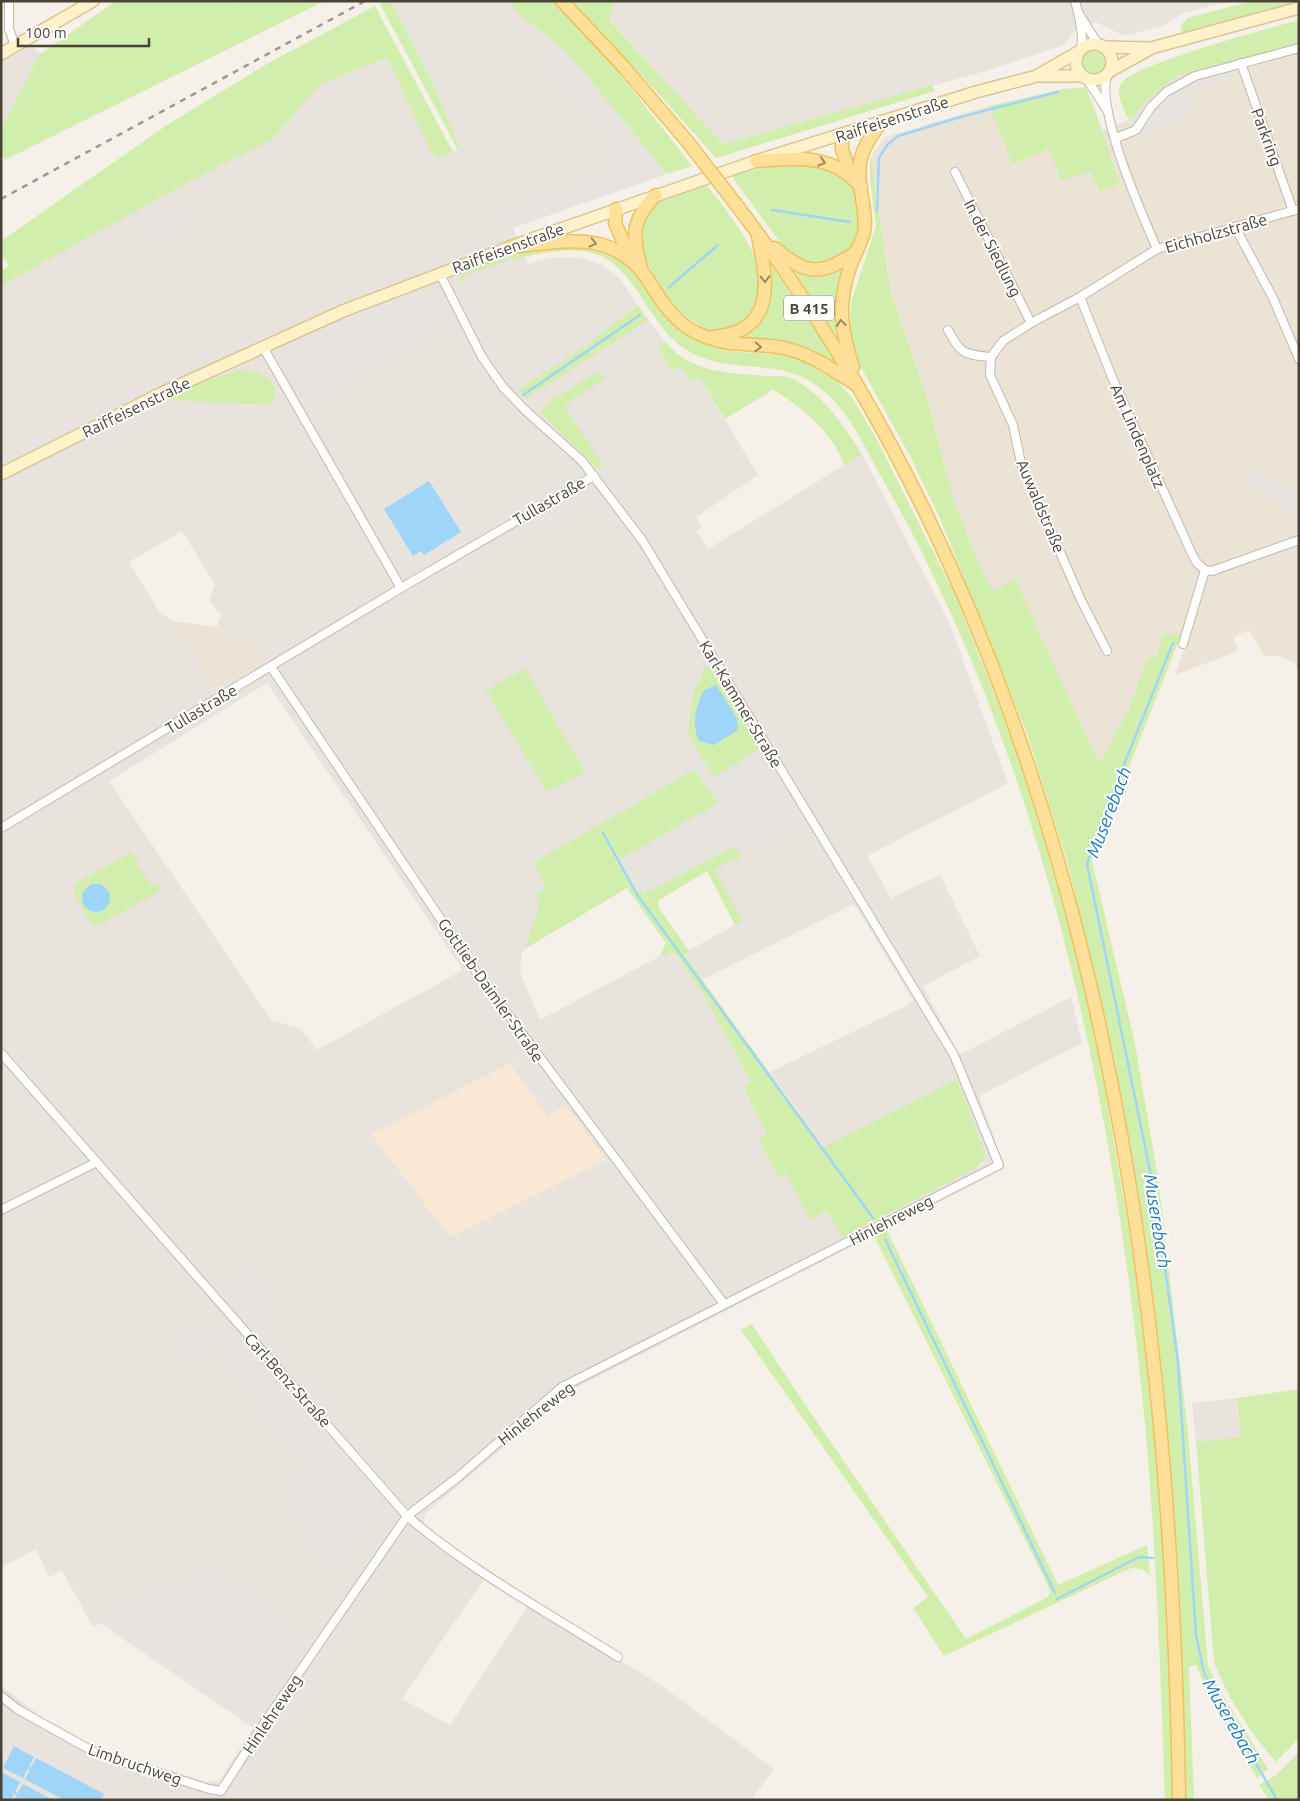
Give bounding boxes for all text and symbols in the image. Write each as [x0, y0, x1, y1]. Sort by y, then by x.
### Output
scale bar [18, 15, 149, 47]
text: 100 m [25, 24, 67, 41]
street label: Raiffeisenstraße [833, 92, 951, 146]
street label: Parkring [1248, 106, 1286, 168]
one-way arrow [818, 156, 826, 167]
street label: In der Siedlung [961, 196, 1025, 300]
street label: Eichholzstraße [1163, 210, 1269, 256]
street label: Raiffeisenstraße [450, 219, 566, 277]
one-way arrow [589, 237, 598, 248]
one-way arrow [760, 276, 770, 283]
road number: B 415 [784, 296, 834, 320]
one-way arrow [836, 318, 847, 326]
one-way arrow [754, 341, 762, 352]
street label: Raiffeisenstraße [79, 373, 193, 441]
street label: Am Lindenplatz [1107, 381, 1169, 491]
street label: Auwaldstraße [1013, 457, 1069, 555]
street label: Tullastraße [510, 473, 588, 529]
street label: Karl-Kammer-Straße [696, 637, 786, 771]
street label: Tullastraße [162, 681, 240, 737]
water label: Muserebach [1082, 764, 1134, 860]
street label: Gottlieb-Daimler-Straße [434, 915, 548, 1065]
water label: Muserebach [1141, 1172, 1175, 1270]
street label: Hinlehreweg [846, 1191, 936, 1249]
street label: Carl-Benz-Straße [241, 1329, 335, 1431]
street label: Hinlehreweg [494, 1378, 578, 1448]
street label: Hinlehreweg [239, 1671, 305, 1757]
water label: Muserebach [1199, 1675, 1265, 1767]
street label: Limbruchweg [86, 1740, 184, 1788]

